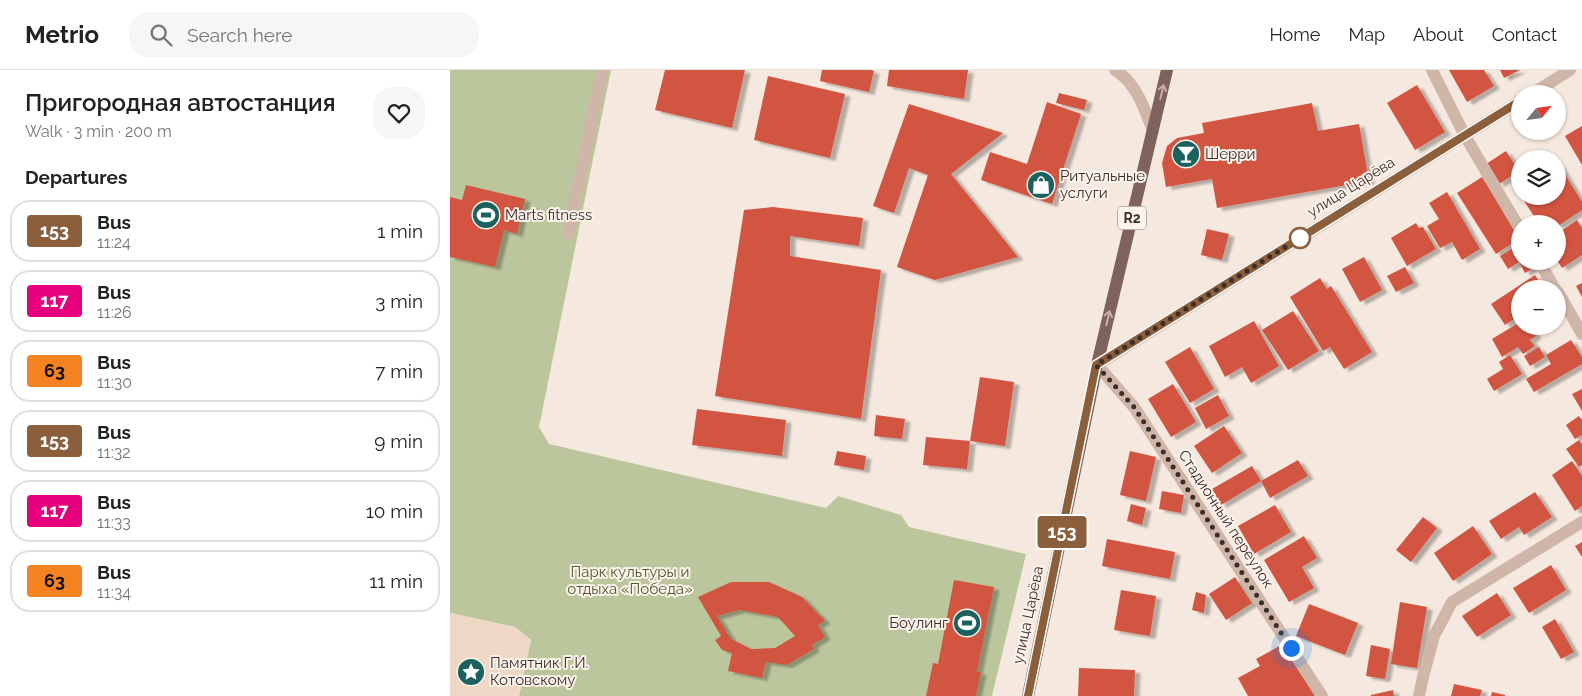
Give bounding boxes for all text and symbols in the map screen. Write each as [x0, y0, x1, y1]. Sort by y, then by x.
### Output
search box [129, 12, 479, 57]
text: Metrio [25, 20, 99, 49]
icon: search [147, 21, 175, 49]
text: Search here [187, 24, 292, 46]
text: Home [1269, 24, 1320, 45]
text: Map [1348, 24, 1385, 45]
text: About [1413, 24, 1464, 45]
text: Contact [1492, 24, 1557, 45]
one-way arrow [1158, 84, 1167, 100]
north arrow [1511, 85, 1566, 140]
map controls [1511, 85, 1566, 335]
button: heart [373, 87, 425, 139]
text: Пригородная автостанция [25, 88, 336, 117]
text: Walk · 3 min · 200 m [25, 122, 172, 141]
bar icon: Шерри [1171, 139, 1201, 169]
place label: Шерри [1205, 145, 1255, 163]
button: layers [1511, 150, 1566, 205]
street label: улица Царёва [1304, 153, 1398, 221]
text: Departures [25, 166, 127, 188]
place label: Ритуальные услуги [1060, 167, 1145, 202]
shop icon: Ритуальные услуги [1026, 170, 1056, 200]
sports icon: Marts fitness [471, 200, 501, 230]
place label: Marts fitness [505, 206, 592, 224]
road number: R2 [1118, 206, 1146, 230]
text: Bus [97, 211, 131, 233]
button: + [1511, 215, 1566, 270]
text: 153 [40, 220, 69, 241]
text: 1 min [377, 220, 423, 242]
unlabelled marker [1289, 227, 1311, 249]
text: 11:24 [97, 233, 131, 252]
button: − [1511, 280, 1566, 335]
text: Bus [97, 281, 131, 303]
text: 117 [41, 290, 68, 311]
text: 3 min [375, 290, 423, 312]
text: 11:26 [97, 303, 132, 322]
one-way arrow [1104, 310, 1113, 326]
text: Bus [97, 351, 131, 373]
text: 63 [44, 360, 65, 381]
text: 7 min [375, 360, 423, 382]
text: 11:30 [97, 373, 132, 392]
text: Bus [97, 421, 131, 443]
text: 153 [40, 430, 69, 451]
text: 9 min [374, 430, 423, 452]
text: 11:32 [97, 443, 131, 462]
street label: Стадионный переулок [1175, 447, 1278, 592]
text: Bus [97, 491, 131, 513]
text: 117 [41, 500, 68, 521]
text: 10 min [366, 500, 423, 522]
text: 11:33 [97, 513, 131, 532]
line badge: 153 [1033, 516, 1091, 548]
text: 153 [1048, 521, 1076, 542]
text: Bus [97, 561, 131, 583]
park label: Парк культуры и отдыха «Победа» [567, 563, 693, 598]
street label: улица Царёва [1009, 564, 1047, 666]
text: 63 [44, 570, 65, 591]
text: 11 min [369, 570, 423, 592]
text: 11:34 [97, 583, 131, 602]
sports icon: Боулинг [952, 608, 982, 638]
place label: Боулинг [889, 614, 948, 632]
your location [1279, 636, 1304, 661]
place label: Памятник Г.И. Котовскому [490, 654, 588, 689]
place icon: Памятник Г.И. Котовскому [456, 657, 486, 687]

